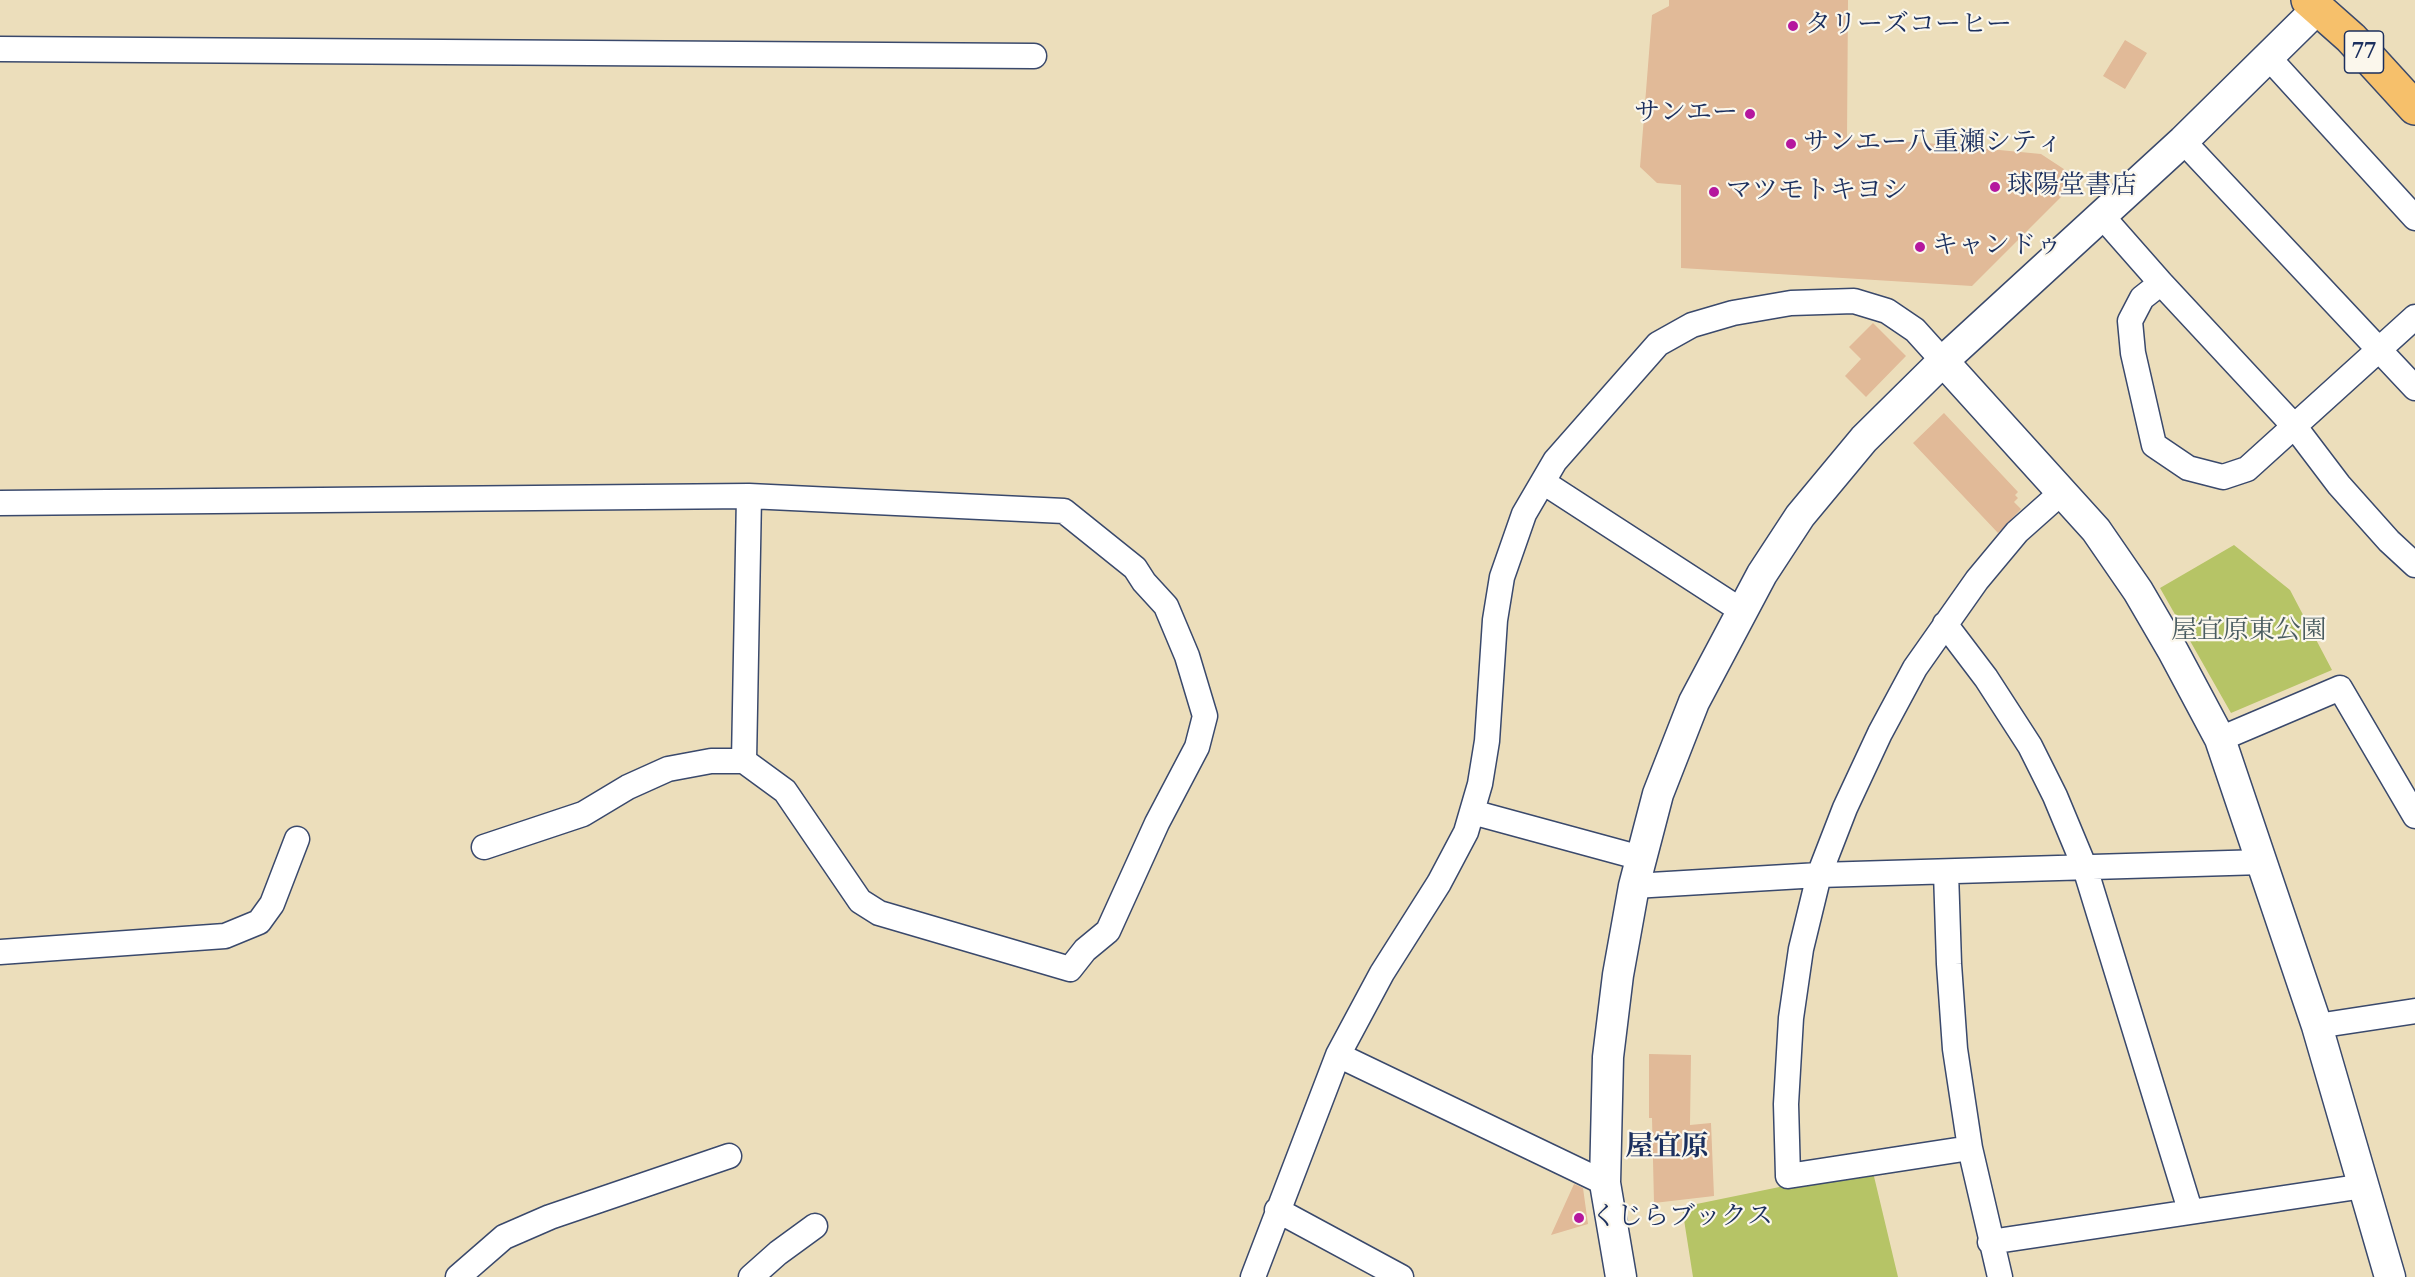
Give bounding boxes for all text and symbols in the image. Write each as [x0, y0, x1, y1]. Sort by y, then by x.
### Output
place label: タリーズコーヒー [1805, 10, 2012, 42]
marker: タリーズコーヒー [1786, 19, 1800, 33]
road number: 77 [2344, 31, 2384, 73]
place label: サンエー [1634, 98, 1738, 130]
marker: サンエー [1743, 107, 1757, 121]
place label: サンエー八重瀬シティ [1803, 128, 2063, 160]
marker: サンエー八重瀬シティ [1784, 137, 1798, 151]
place label: 球陽堂書店 [2007, 171, 2137, 203]
place label: マツモトキヨシ [1726, 176, 1908, 208]
marker: 球陽堂書店 [1988, 180, 2002, 194]
marker: マツモトキヨシ [1707, 185, 1721, 199]
place label: キャンドゥ [1932, 231, 2062, 263]
marker: キャンドゥ [1913, 240, 1927, 254]
park label: 屋宜原東公園 [2171, 616, 2327, 648]
district label: 屋宜原 [1625, 1132, 1709, 1166]
place label: くじらブックス [1591, 1202, 1773, 1234]
marker: くじらブックス [1572, 1211, 1586, 1225]

